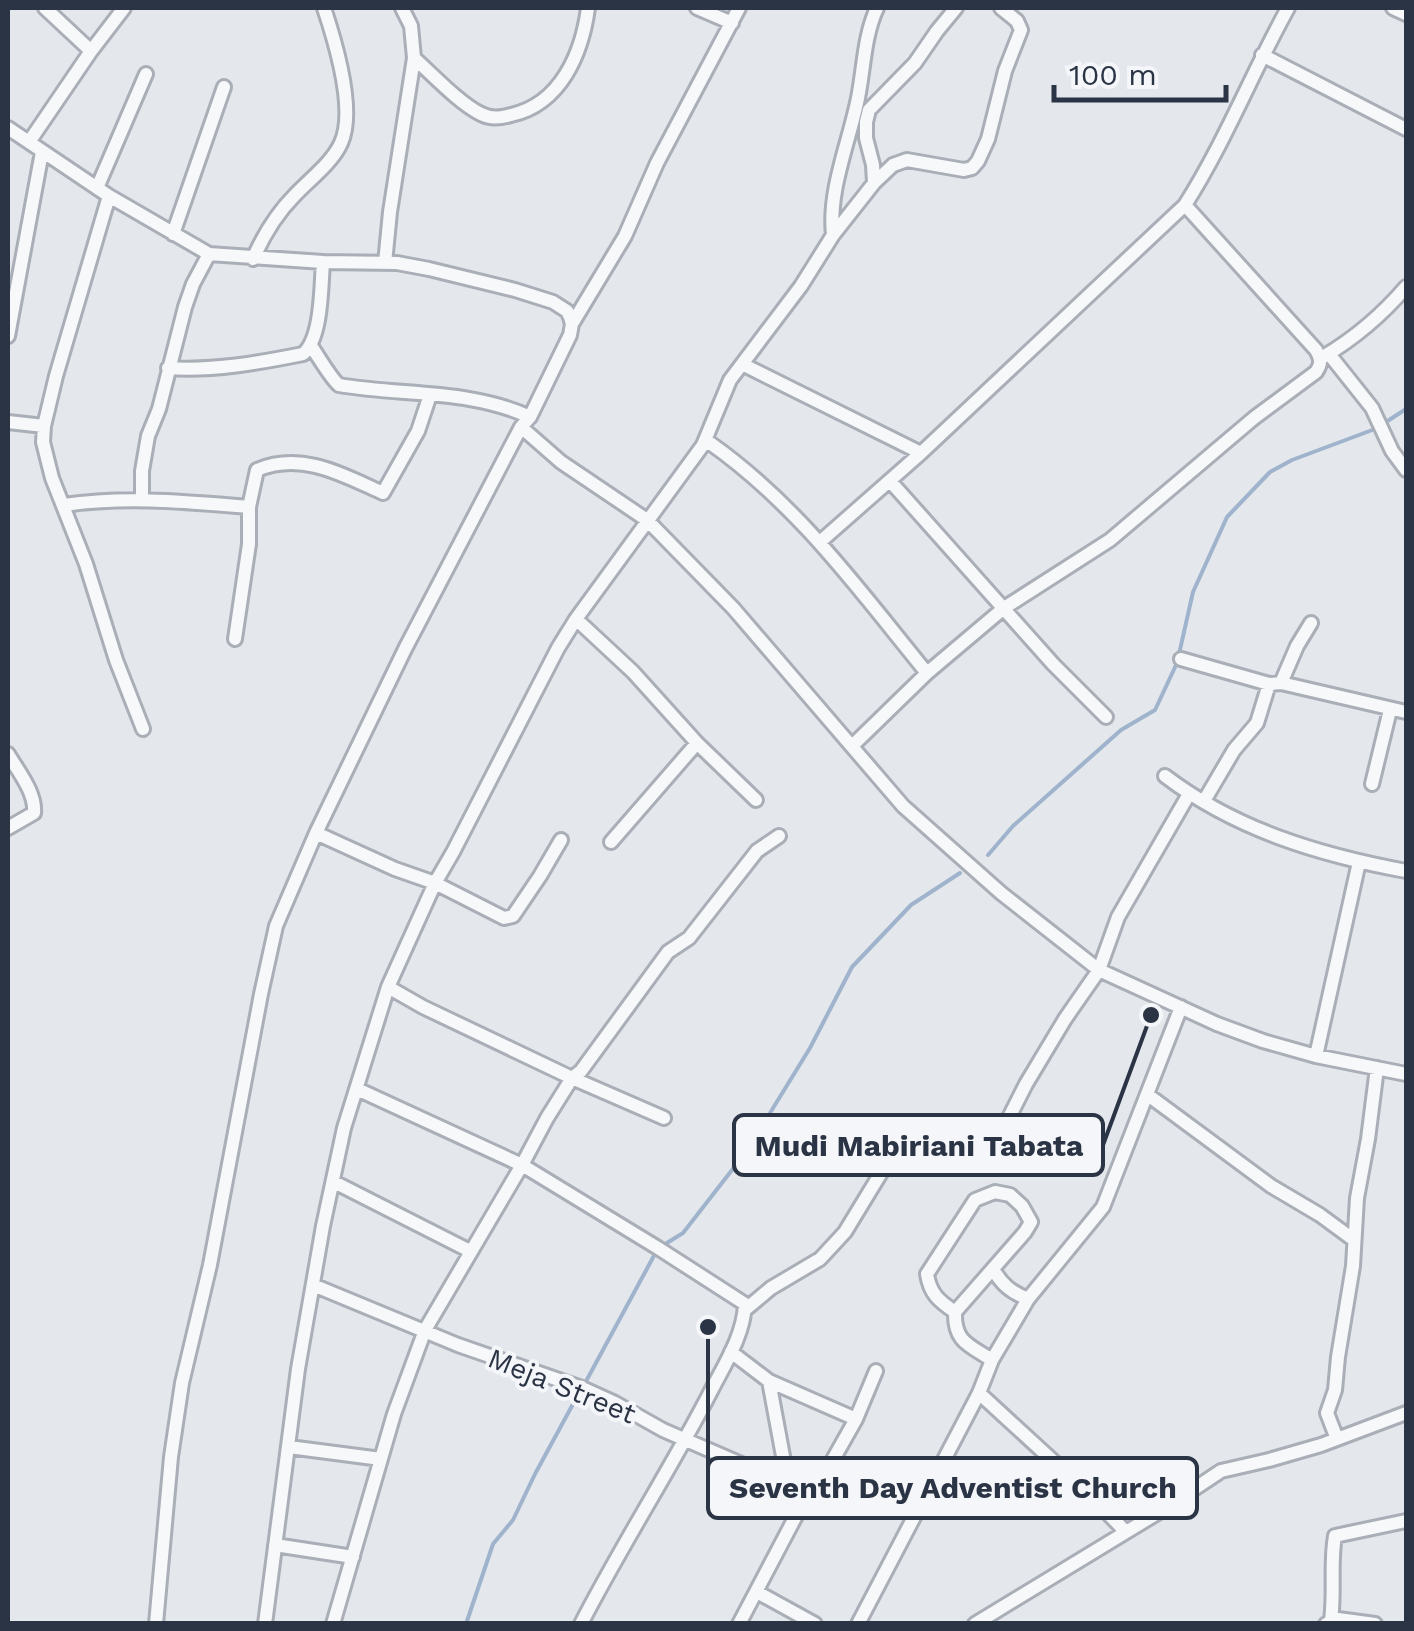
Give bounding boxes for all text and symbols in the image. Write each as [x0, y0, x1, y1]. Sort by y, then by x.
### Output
scale bar [1054, 40, 1226, 102]
text: 100 m [1069, 57, 1157, 92]
callout: Mudi Mabiriani Tabata [734, 1115, 1103, 1175]
text: Mudi Mabiriani Tabata [755, 1128, 1084, 1163]
street label: Meja Street [483, 1341, 641, 1431]
callout: Seventh Day Adventist Church [708, 1458, 1197, 1518]
text: Seventh Day Adventist Church [729, 1470, 1177, 1505]

